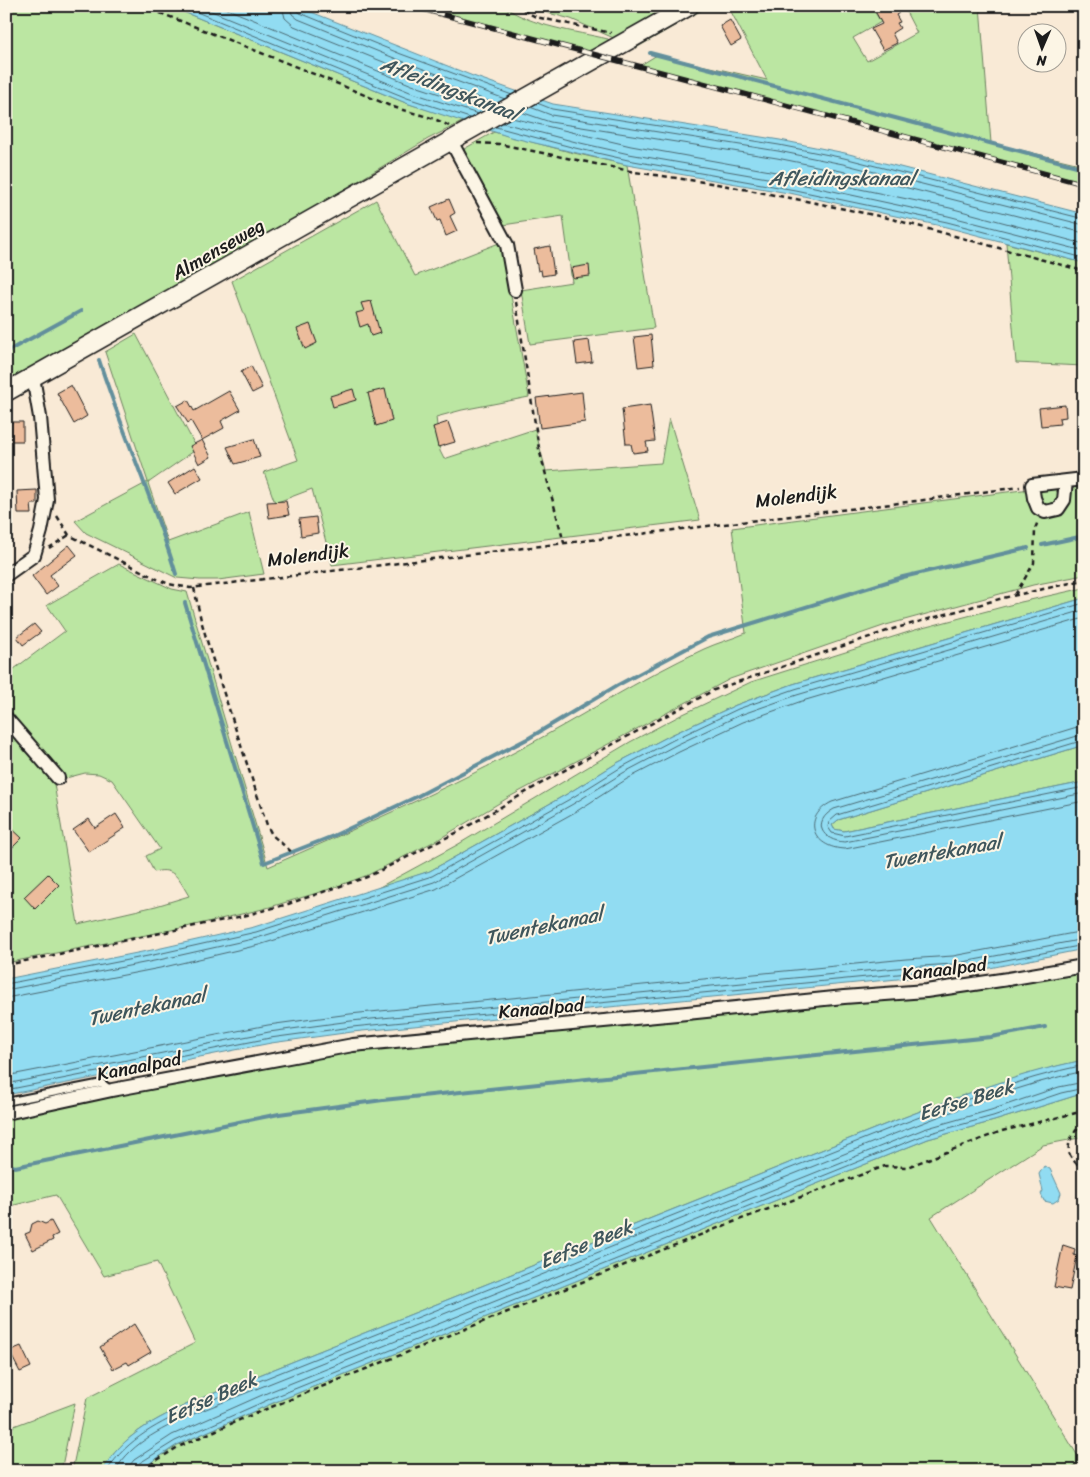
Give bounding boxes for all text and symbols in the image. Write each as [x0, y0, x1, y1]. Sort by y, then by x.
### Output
north arrow [1018, 22, 1068, 72]
water label: Afleidingskanaal [375, 46, 528, 133]
text: N [1036, 48, 1048, 73]
water label: Afleidingskanaal [768, 161, 919, 196]
street label: Almenseweg [164, 209, 271, 290]
street label: Molendijk [753, 475, 839, 517]
street label: Molendijk [265, 534, 351, 576]
water label: Twentekanaal [880, 824, 1008, 880]
water label: Twentekanaal [482, 896, 610, 956]
street label: Kanaalpad [900, 947, 990, 991]
water label: Twentekanaal [85, 977, 213, 1037]
street label: Kanaalpad [497, 988, 587, 1028]
street label: Kanaalpad [94, 1041, 186, 1090]
water label: Eefse Beek [914, 1069, 1019, 1131]
water label: Eefse Beek [534, 1209, 639, 1279]
water label: Eefse Beek [159, 1362, 264, 1434]

